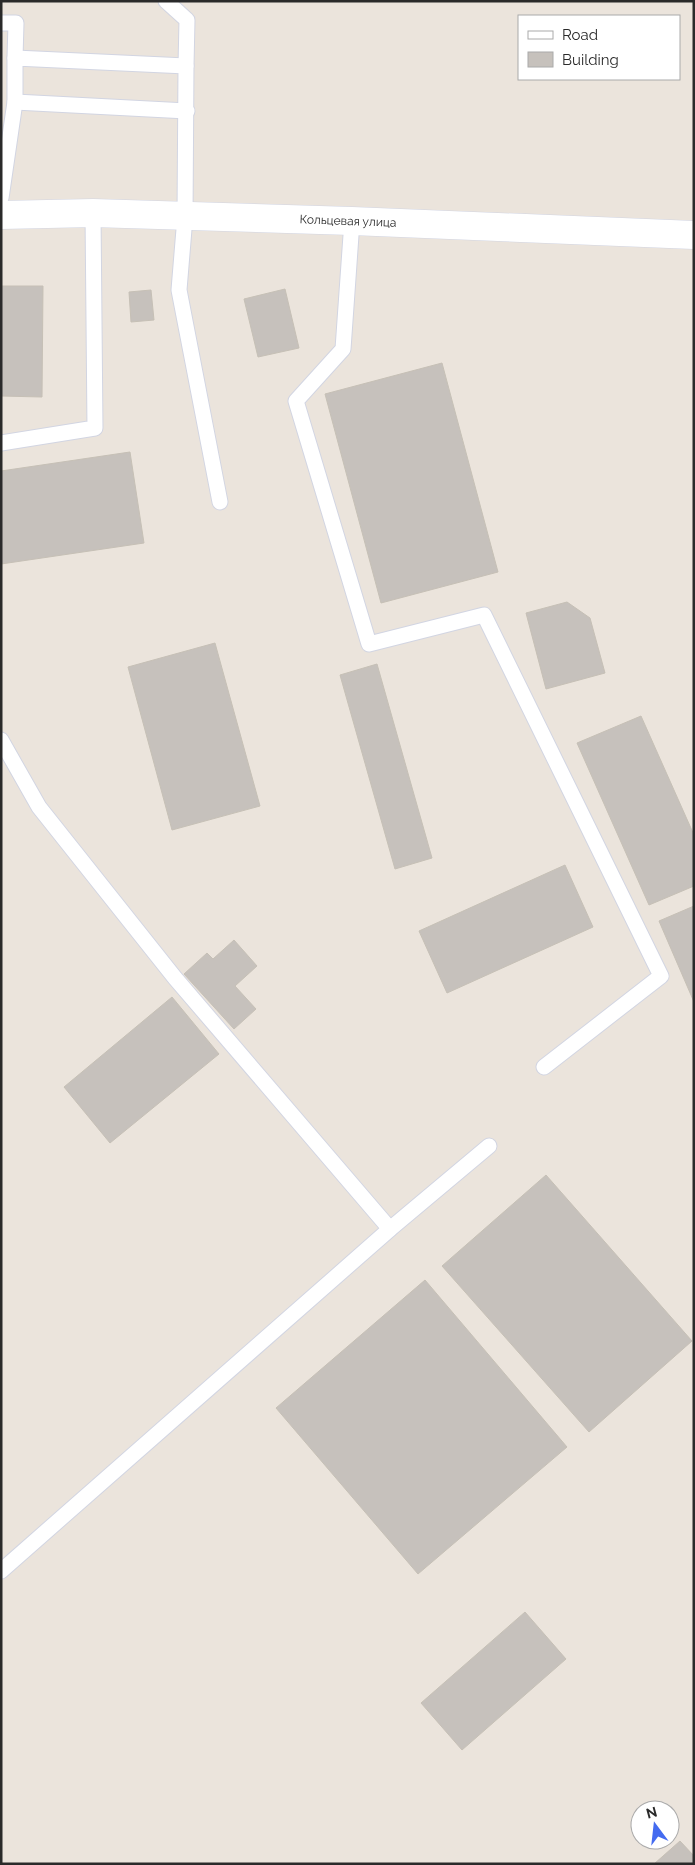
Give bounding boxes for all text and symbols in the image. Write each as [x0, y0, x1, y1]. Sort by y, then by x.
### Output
legend [518, 15, 680, 80]
text: Road [562, 26, 598, 44]
text: Building [562, 51, 619, 69]
street label: Кольцевая улица [299, 212, 397, 230]
north arrow [630, 1800, 680, 1850]
text: N [644, 1803, 659, 1822]

